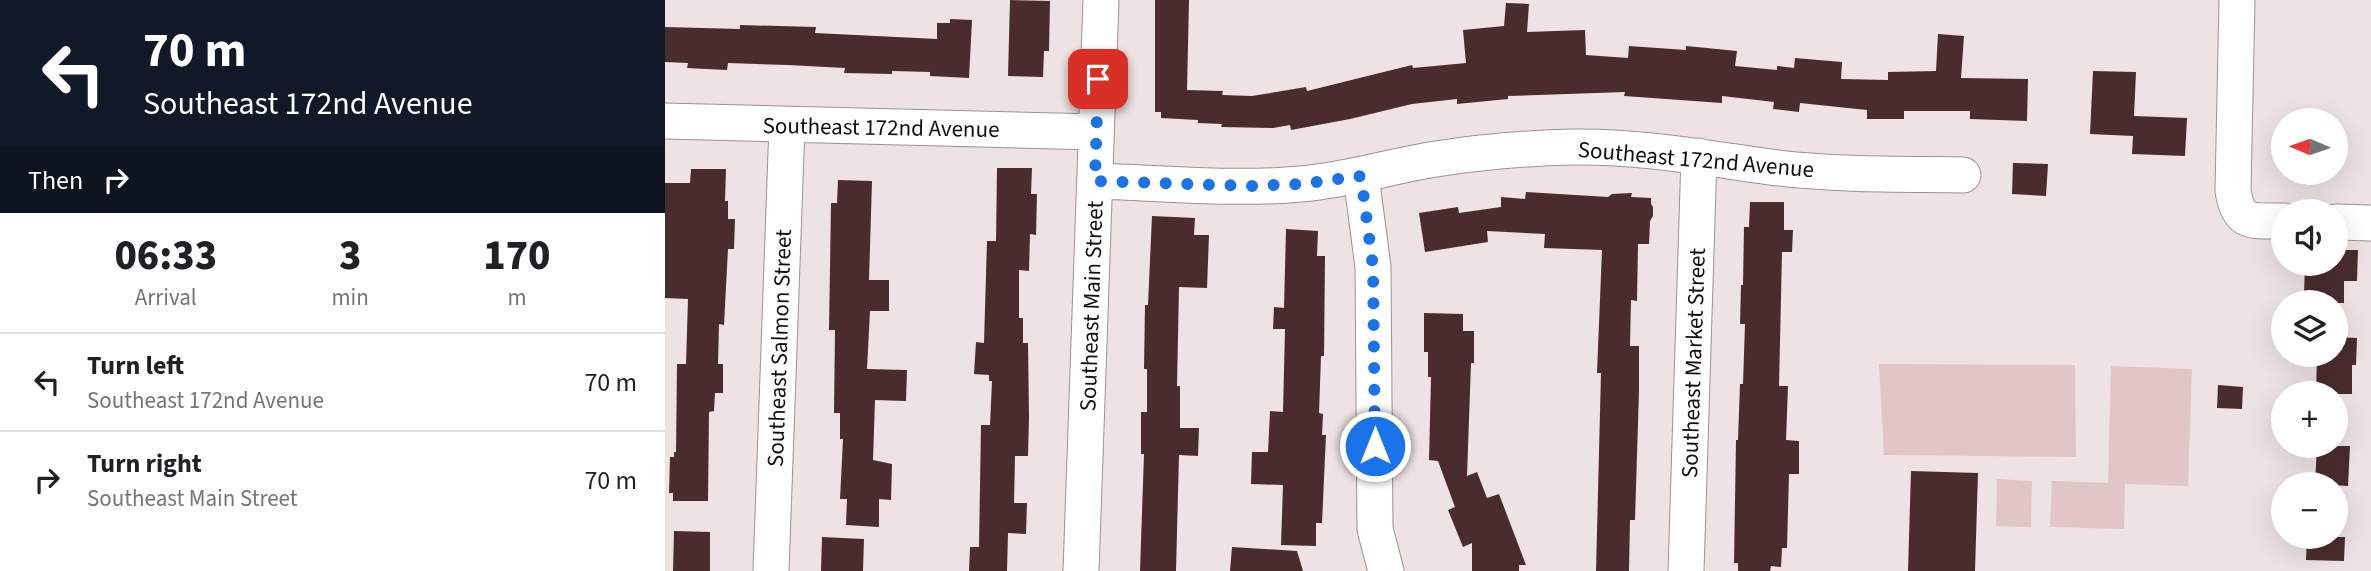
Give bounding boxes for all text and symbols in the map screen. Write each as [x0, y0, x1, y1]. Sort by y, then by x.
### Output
text: 70 m [143, 16, 247, 86]
icon: left [28, 28, 119, 119]
pin [1068, 49, 1128, 109]
icon: arrive [1079, 60, 1117, 98]
text: Southeast 172nd Avenue [143, 81, 473, 127]
north arrow [2271, 108, 2349, 186]
map controls [2271, 108, 2348, 549]
street label: Southeast 172nd Avenue [762, 109, 1000, 146]
street label: Southeast 172nd Avenue [1577, 133, 1815, 186]
icon: right [97, 161, 135, 199]
text: Then [28, 162, 83, 199]
button: sound [2271, 199, 2348, 276]
street label: Southeast Main Street [1071, 200, 1112, 412]
text: 06:33 [114, 226, 217, 286]
text: 3 [339, 226, 361, 286]
text: 170 [483, 226, 551, 286]
street label: Southeast Salmon Street [759, 228, 800, 467]
street label: Southeast Market Street [1673, 247, 1714, 479]
text: Arrival [135, 281, 197, 314]
text: min [332, 281, 369, 314]
text: m [507, 281, 526, 314]
button: layers [2271, 290, 2348, 367]
text: Turn left [87, 347, 184, 384]
icon: left [28, 363, 66, 401]
text: 70 m [584, 364, 637, 401]
button: + [2271, 381, 2348, 458]
text: Southeast 172nd Avenue [87, 384, 324, 417]
position arrow [1338, 409, 1412, 483]
text: Turn right [87, 445, 202, 482]
icon: right [28, 461, 66, 499]
text: 70 m [584, 462, 637, 499]
button: − [2271, 472, 2348, 549]
text: Southeast Main Street [87, 482, 298, 515]

